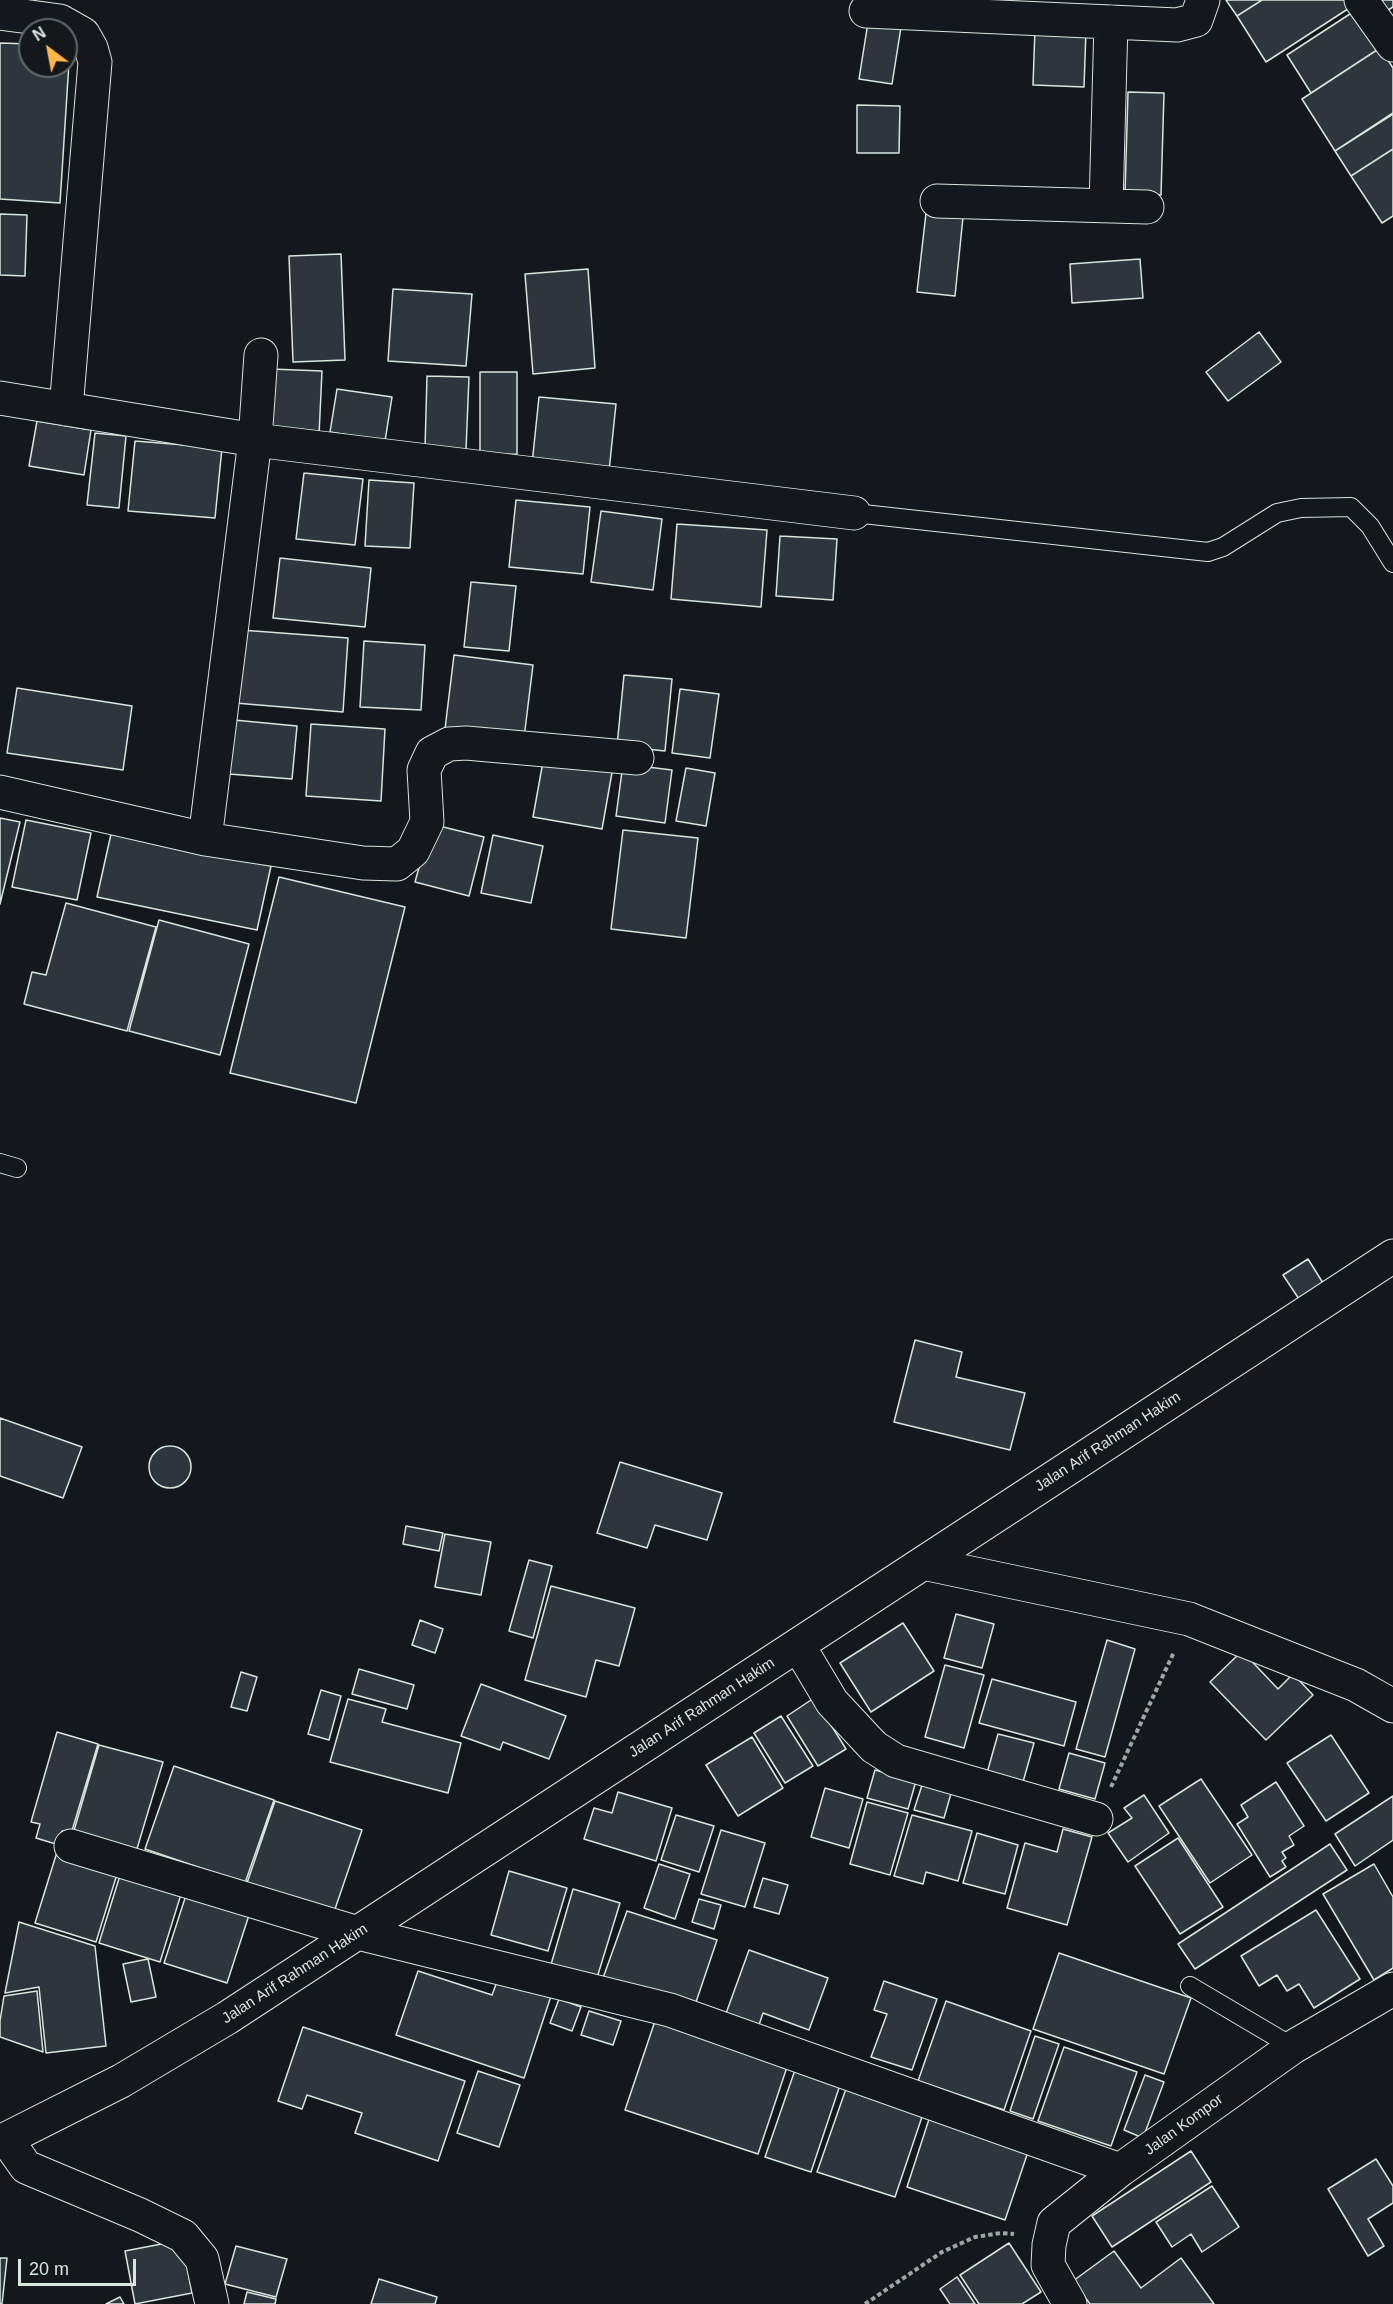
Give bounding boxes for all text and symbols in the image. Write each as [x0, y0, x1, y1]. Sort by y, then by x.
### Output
north arrow [18, 18, 78, 78]
text: N [30, 24, 49, 44]
street label: Jalan Arif Rahman Hakim [1032, 1388, 1184, 1496]
street label: Jalan Arif Rahman Hakim [626, 1654, 778, 1762]
street label: Jalan Arif Rahman Hakim [219, 1920, 371, 2028]
street label: Jalan Kompor [1141, 2091, 1227, 2159]
scale bar [21, 2247, 140, 2285]
text: 20 m [29, 2259, 69, 2279]

